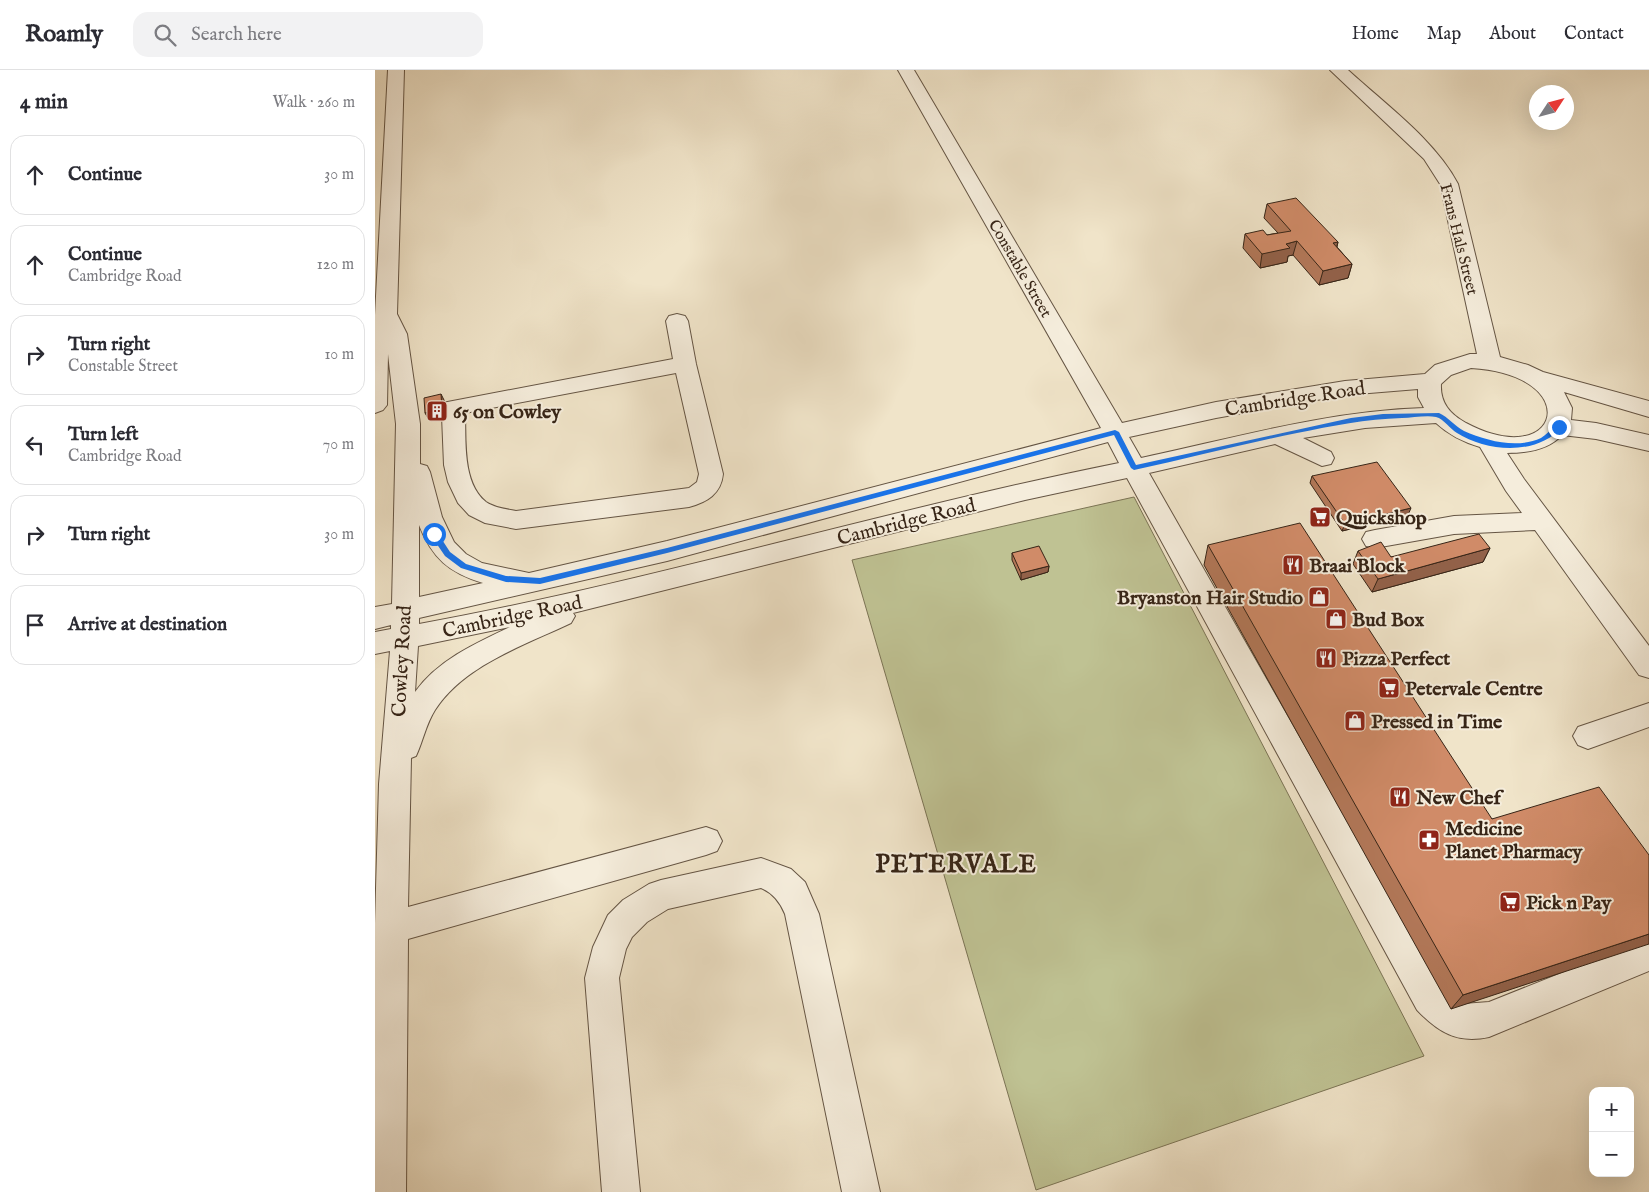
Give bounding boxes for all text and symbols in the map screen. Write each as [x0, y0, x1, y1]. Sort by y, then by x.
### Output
search box [133, 12, 483, 57]
text: Roamly [25, 19, 103, 50]
icon: search [151, 21, 179, 49]
text: Search here [191, 23, 282, 47]
text: Home [1352, 23, 1399, 46]
text: Map [1427, 23, 1461, 46]
text: About [1489, 23, 1536, 46]
text: Contact [1564, 23, 1624, 46]
north arrow [1529, 85, 1574, 130]
text: 4 min [20, 89, 68, 116]
text: Walk · 260 m [272, 93, 355, 113]
icon: ahead [21, 161, 49, 189]
text: Continue [68, 163, 142, 187]
text: 30 m [324, 165, 354, 185]
street label: Frans Hals Street [1435, 182, 1482, 298]
street label: Constable Street [983, 216, 1056, 322]
text: Continue [68, 243, 142, 267]
icon: ahead [21, 251, 49, 279]
text: 120 m [317, 255, 354, 275]
text: Cambridge Road [68, 267, 181, 287]
text: Turn right [68, 333, 150, 357]
icon: right [21, 341, 49, 369]
text: 10 m [324, 345, 354, 365]
text: Constable Street [68, 357, 178, 377]
street label: Cambridge Road [1223, 376, 1368, 423]
building icon: 65 on Cowley [425, 399, 449, 423]
place label: 65 on Cowley [453, 400, 562, 425]
route end [1548, 416, 1571, 439]
text: Turn left [68, 423, 139, 447]
icon: left [21, 431, 49, 459]
text: 70 m [323, 435, 354, 455]
text: Cambridge Road [68, 447, 181, 467]
street label: Cambridge Road [835, 493, 979, 552]
supermarket icon: Quickshop [1308, 505, 1332, 529]
place label: Quickshop [1336, 506, 1427, 531]
icon: right [21, 521, 49, 549]
text: Turn right [68, 523, 150, 547]
route start [423, 523, 446, 546]
text: 30 m [324, 525, 354, 545]
restaurant icon: Braai Block [1281, 553, 1305, 577]
place label: Braai Block [1309, 554, 1407, 579]
shop icon: Bryanston Hair Studio [1307, 585, 1331, 609]
place label: Bryanston Hair Studio [1117, 586, 1303, 611]
street label: Cambridge Road [440, 590, 585, 644]
street label: Cowley Road [387, 604, 418, 718]
shop icon: Bud Box [1324, 607, 1348, 631]
place label: Bud Box [1352, 608, 1424, 633]
icon: arrive [21, 611, 49, 639]
text: Arrive at destination [68, 613, 227, 637]
restaurant icon: Pizza Perfect [1314, 646, 1338, 670]
place label: Pizza Perfect [1342, 647, 1450, 672]
supermarket icon: Petervale Centre [1377, 676, 1401, 700]
place label: Petervale Centre [1405, 677, 1544, 702]
shop icon: Pressed in Time [1343, 709, 1367, 733]
place label: Pressed in Time [1371, 710, 1503, 735]
restaurant icon: New Chef [1388, 785, 1412, 809]
place label: New Chef [1415, 786, 1505, 811]
place label: Medicine Planet Pharmacy [1445, 817, 1584, 865]
pharmacy icon: Medicine Planet Pharmacy [1417, 828, 1441, 852]
district label: PETERVALE [875, 849, 1037, 881]
supermarket icon: Pick n Pay [1498, 890, 1522, 914]
place label: Pick n Pay [1526, 891, 1612, 916]
map controls [1589, 1087, 1634, 1177]
button: + [1589, 1087, 1634, 1132]
button: − [1589, 1132, 1634, 1177]

